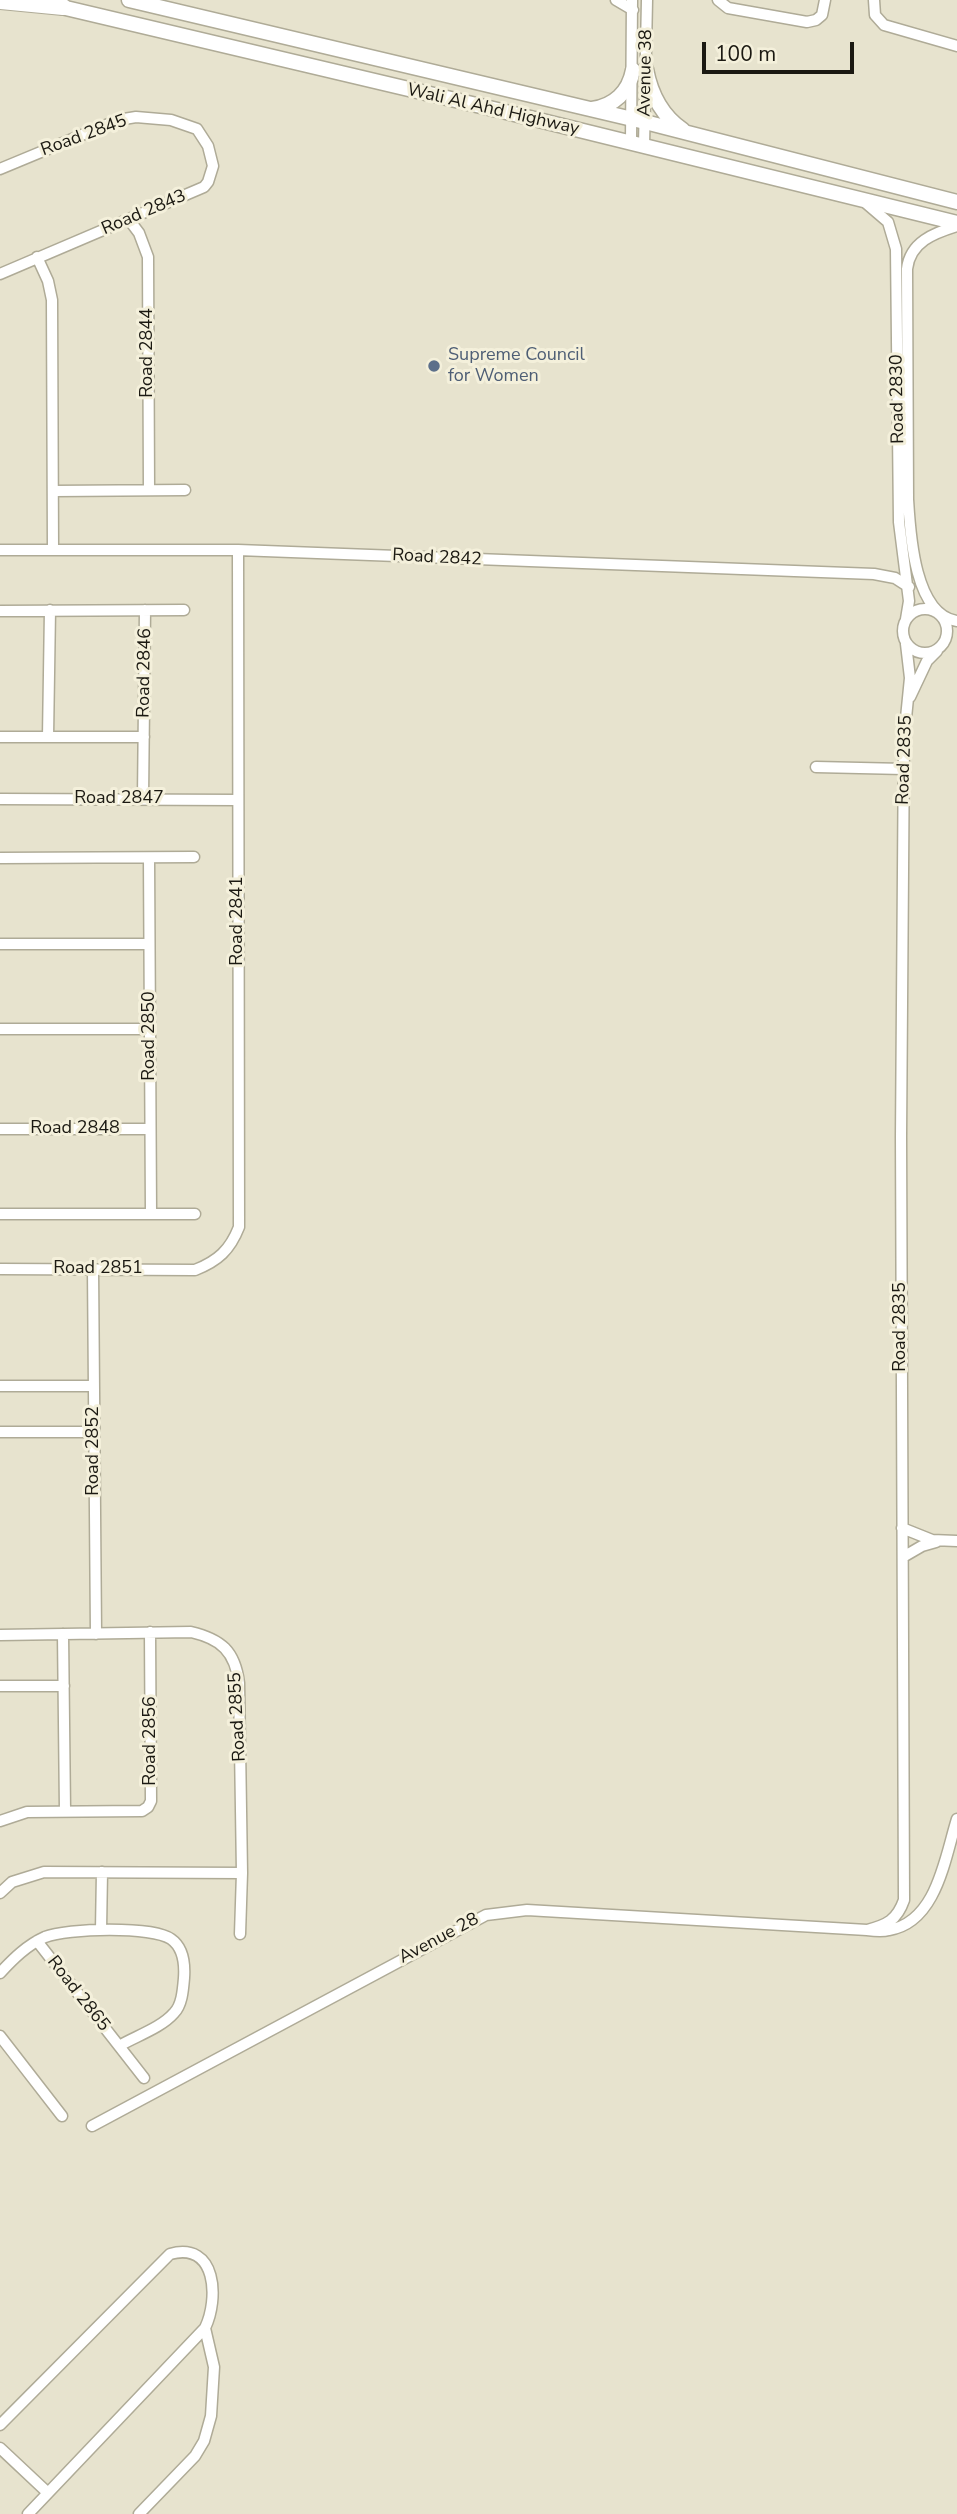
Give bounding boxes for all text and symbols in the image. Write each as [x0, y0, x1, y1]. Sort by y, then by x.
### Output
scale bar [705, 28, 857, 72]
street label: Avenue 38 [634, 29, 658, 117]
text: 100 m [715, 40, 776, 68]
street label: Wali Al Ahd Highway [405, 80, 581, 140]
street label: Road 2845 [38, 111, 130, 161]
street label: Road 2843 [98, 186, 190, 240]
street label: Road 2844 [137, 308, 159, 398]
place label: Supreme Council for Women [448, 345, 585, 388]
street label: Road 2830 [886, 354, 910, 444]
marker: Supreme Council for Women [426, 358, 442, 374]
street label: Road 2842 [392, 545, 482, 571]
street label: Road 2846 [133, 628, 157, 718]
street label: Road 2835 [893, 715, 917, 805]
street label: Road 2847 [74, 788, 164, 810]
street label: Road 2841 [227, 876, 249, 966]
street label: Road 2850 [139, 991, 161, 1081]
street label: Road 2848 [30, 1118, 120, 1140]
street label: Road 2851 [53, 1258, 143, 1280]
street label: Road 2835 [890, 1282, 912, 1372]
street label: Road 2852 [83, 1406, 105, 1496]
street label: Road 2855 [225, 1672, 251, 1762]
street label: Road 2856 [140, 1696, 162, 1786]
street label: Avenue 28 [395, 1909, 483, 1969]
street label: Road 2865 [42, 1952, 114, 2036]

